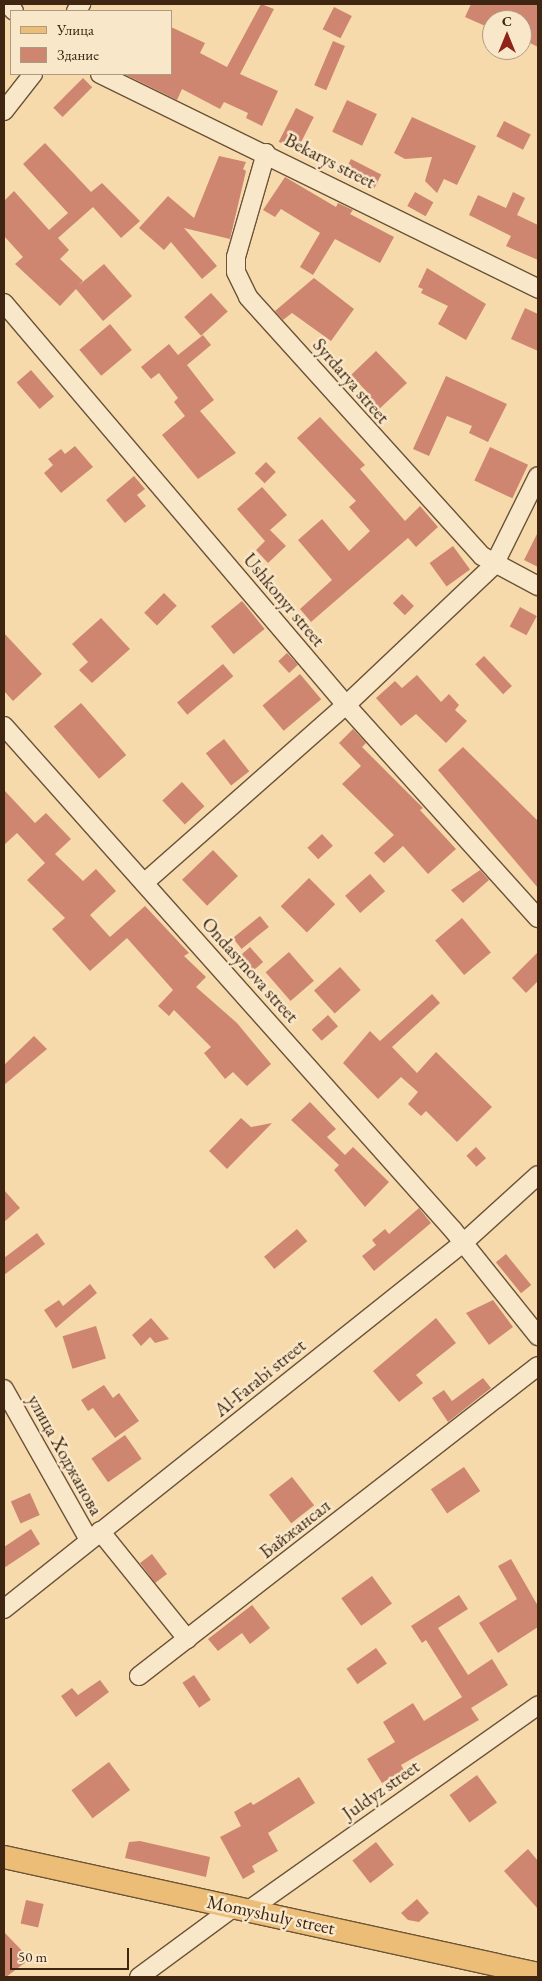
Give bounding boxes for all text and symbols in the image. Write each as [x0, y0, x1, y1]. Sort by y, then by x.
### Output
legend [10, 10, 172, 75]
north arrow [482, 10, 532, 60]
text: С [502, 12, 512, 30]
text: Улица [57, 20, 94, 39]
text: Здание [57, 45, 99, 64]
street label: Bekarys street [281, 128, 379, 194]
street label: Syrdarya street [308, 334, 394, 428]
street label: Ushkonyr street [238, 549, 330, 651]
street label: Ondasynova street [197, 913, 303, 1027]
street label: Al-Farabi street [210, 1334, 310, 1422]
street label: улица Ходжанова [22, 1391, 108, 1519]
street label: Байжансал [255, 1494, 335, 1564]
street label: Juldyz street [338, 1755, 424, 1825]
street label: Momyshuly street [205, 1890, 337, 1940]
scale bar [12, 1938, 131, 1970]
text: 50 m [18, 1947, 47, 1966]

